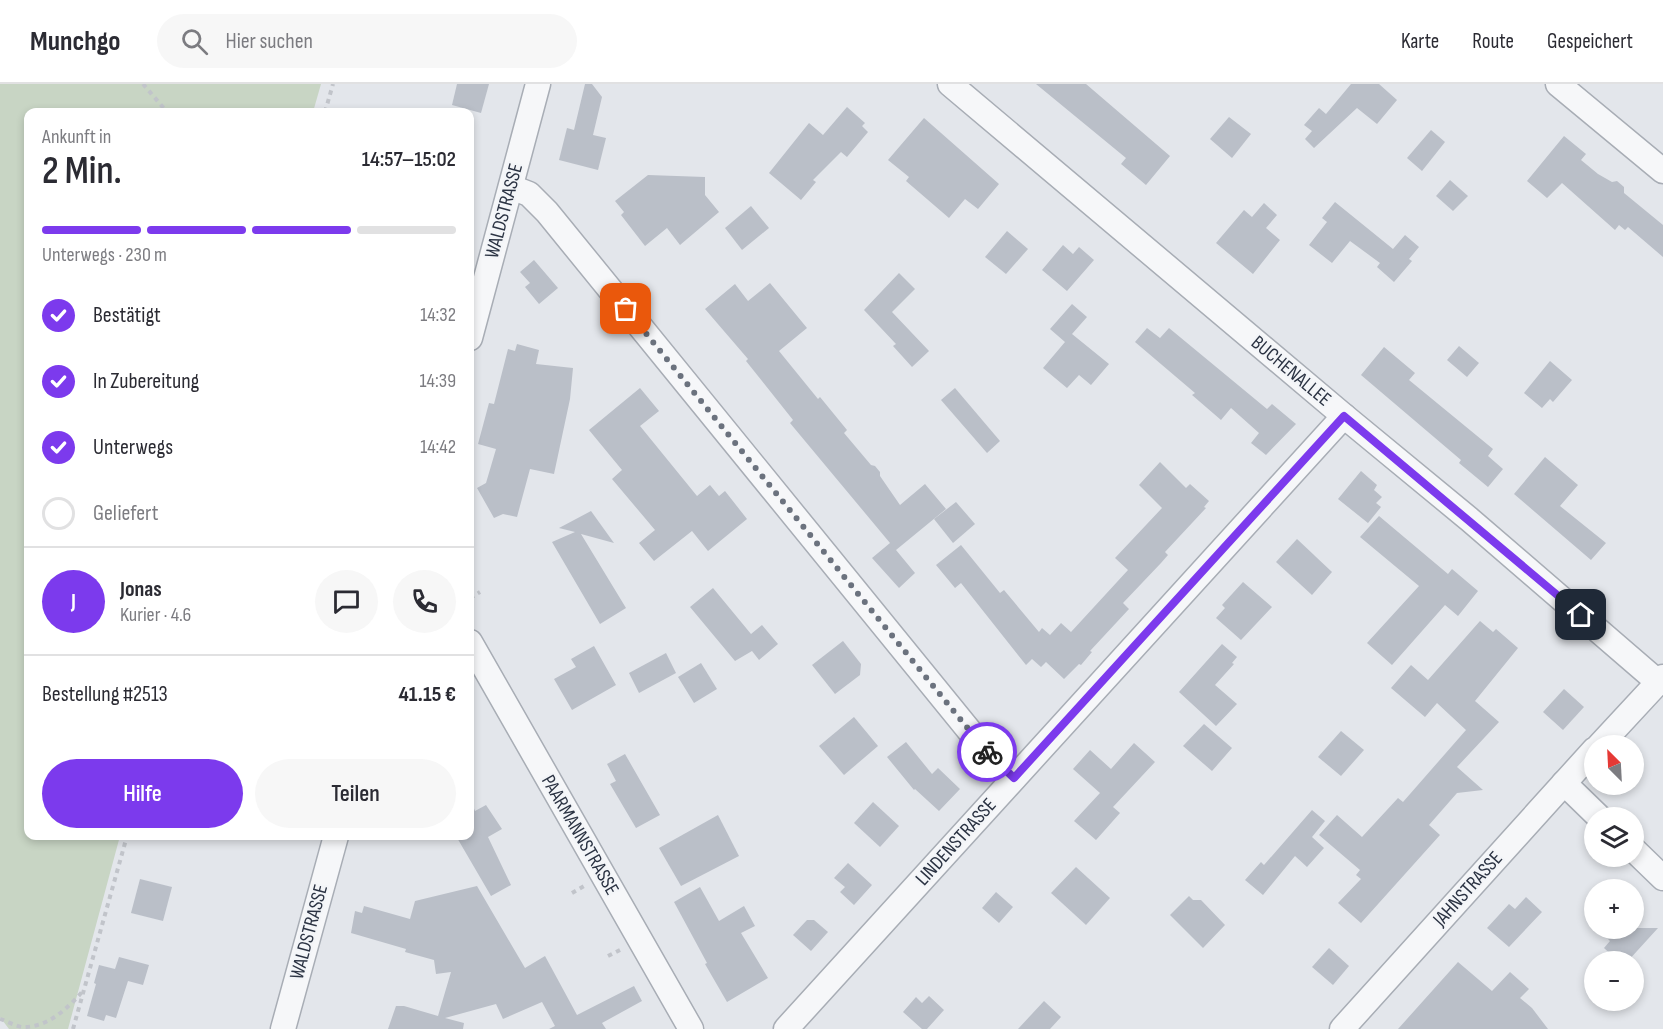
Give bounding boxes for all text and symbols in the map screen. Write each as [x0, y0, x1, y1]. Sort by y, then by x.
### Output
search box [157, 14, 577, 68]
text: Munchgo [30, 25, 121, 58]
icon: search [178, 25, 211, 58]
text: Hier suchen [226, 28, 313, 55]
text: Karte [1401, 29, 1439, 54]
text: Route [1472, 29, 1514, 54]
text: Gespeichert [1547, 29, 1633, 54]
text: Ankunft in [42, 125, 111, 149]
text: 14:57–15:02 [362, 146, 456, 173]
text: 2 Min. [42, 148, 122, 195]
street label: WALDSTRASSE [480, 161, 528, 261]
text: Unterwegs · 230 m [42, 243, 167, 267]
pin [600, 283, 651, 334]
icon: bag [609, 292, 642, 325]
icon: check [42, 299, 75, 332]
text: Bestätigt [93, 302, 161, 329]
text: 14:32 [420, 303, 456, 327]
street label: BUCHENALLEE [1246, 331, 1336, 411]
icon: check [42, 365, 75, 398]
text: In Zubereitung [93, 368, 199, 395]
text: 14:39 [420, 369, 456, 393]
icon: check [42, 431, 75, 464]
text: Unterwegs [93, 434, 173, 461]
text: 14:42 [420, 435, 456, 459]
text: Geliefert [93, 500, 158, 527]
button: chat [315, 570, 378, 633]
button: phone [393, 570, 456, 633]
text: Jonas [120, 576, 162, 603]
text: J [71, 588, 76, 615]
pin [1555, 589, 1606, 640]
icon: home [1564, 598, 1597, 631]
text: Kurier · 4.6 [120, 603, 191, 627]
text: Bestellung #2513 [42, 681, 168, 708]
text: 41.15 € [398, 681, 456, 708]
courier [957, 722, 1017, 782]
north arrow [1584, 735, 1644, 795]
map controls [1584, 735, 1644, 1011]
icon: bike [971, 736, 1004, 769]
button: Hilfe [42, 759, 243, 828]
button: Teilen [255, 759, 456, 828]
street label: PAARMANNSTRASSE [536, 771, 624, 899]
street label: LINDENSTRASSE [911, 793, 1001, 891]
button: layers [1584, 807, 1644, 867]
street label: JAHNSTRASSE [1428, 847, 1508, 932]
button: + [1584, 879, 1644, 939]
street label: WALDSTRASSE [285, 882, 333, 982]
button: − [1584, 951, 1644, 1011]

